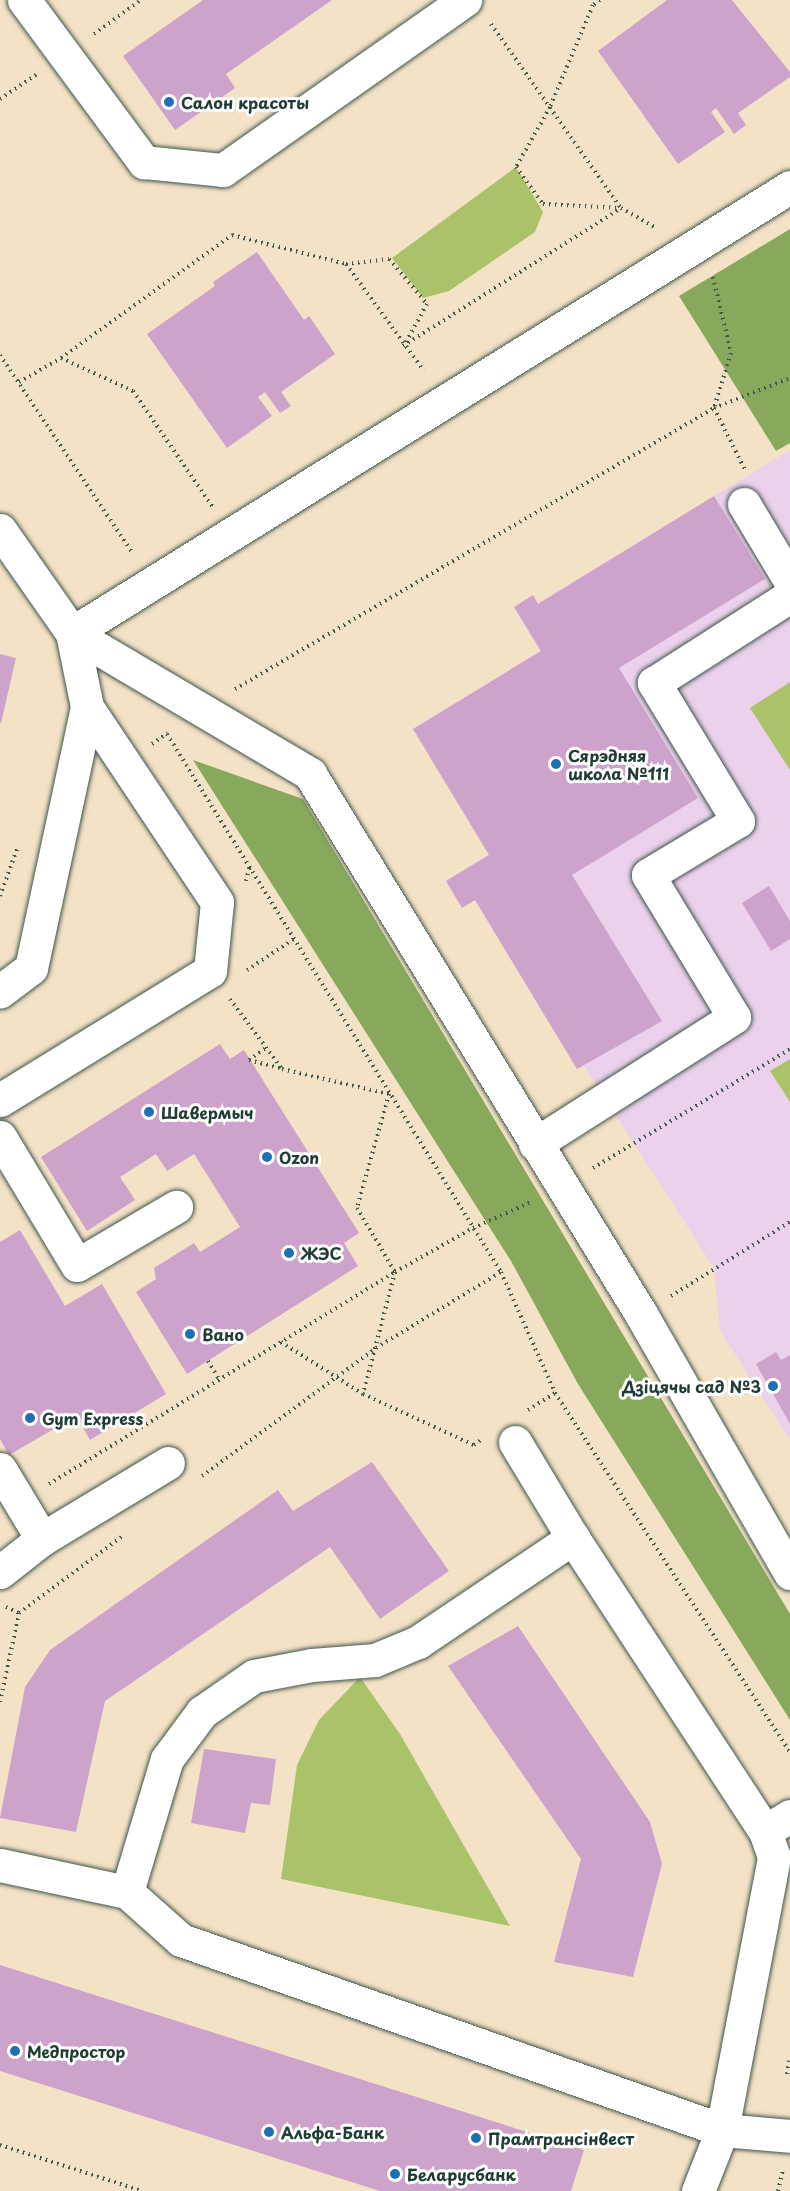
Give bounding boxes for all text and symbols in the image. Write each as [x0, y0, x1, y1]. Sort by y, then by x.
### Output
place label: Салон красоты [181, 92, 309, 112]
marker: Салон красоты [162, 95, 176, 109]
place label: Сярэдняя школа №111 [568, 745, 669, 783]
marker: Сярэдняя школа №111 [549, 757, 563, 771]
place label: Шавермыч [161, 1102, 254, 1122]
marker: Шавермыч [142, 1105, 156, 1119]
place label: Ozon [279, 1147, 319, 1167]
marker: Ozon [260, 1150, 274, 1164]
place label: ЖЭС [301, 1243, 342, 1263]
marker: ЖЭС [282, 1246, 296, 1260]
place label: Вано [202, 1324, 244, 1344]
marker: Вано [183, 1327, 197, 1341]
place label: Дзіцячы сад №3 [622, 1376, 761, 1396]
marker: Дзіцячы сад №3 [766, 1379, 780, 1393]
place label: Gym Express [42, 1408, 144, 1428]
marker: Gym Express [23, 1411, 37, 1425]
place label: Медпростор [27, 2041, 125, 2061]
marker: Медпростор [8, 2044, 22, 2058]
place label: Альфа-Банк [281, 2122, 384, 2142]
marker: Альфа-Банк [262, 2125, 276, 2139]
place label: Прамтрансінвест [488, 2128, 634, 2148]
marker: Прамтрансінвест [469, 2131, 483, 2145]
place label: Беларусбанк [407, 2164, 516, 2184]
marker: Беларусбанк [388, 2167, 402, 2181]

